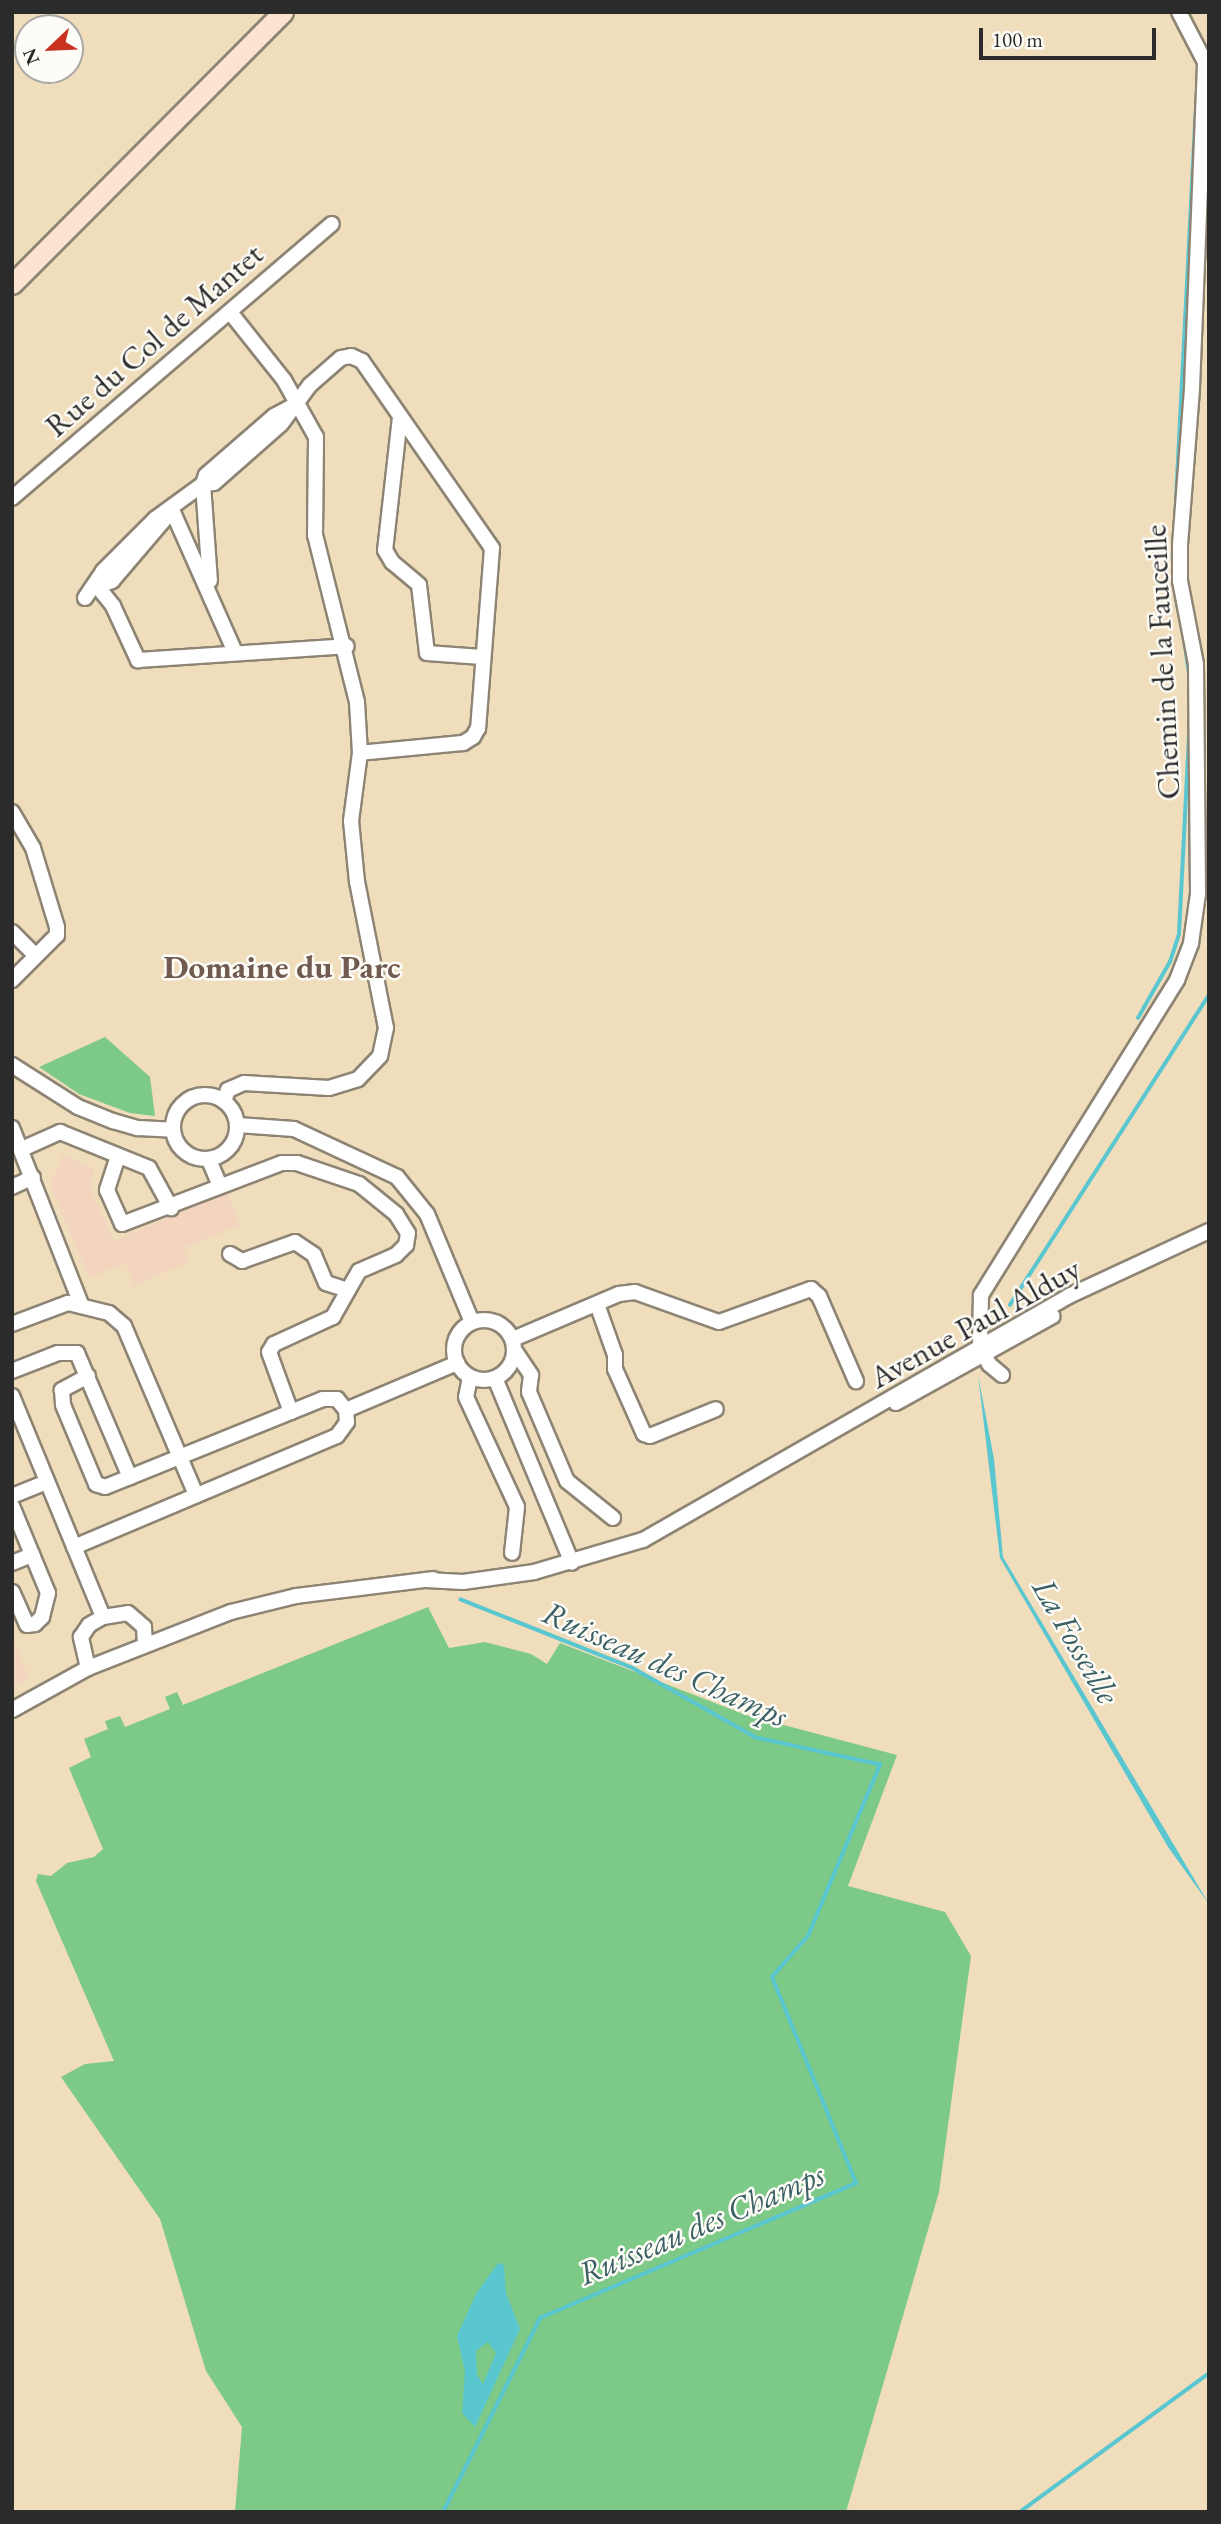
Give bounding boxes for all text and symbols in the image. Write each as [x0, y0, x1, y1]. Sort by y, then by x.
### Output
north arrow [14, 14, 84, 84]
scale bar [983, 14, 1160, 58]
text: 100 m [992, 26, 1043, 53]
text: N [17, 45, 46, 69]
street label: Rue du Col de Mantet [37, 235, 271, 445]
street label: Chemin de la Fauceille [1136, 524, 1188, 800]
district label: Domaine du Parc [163, 947, 401, 987]
street label: Avenue Paul Alduy [863, 1249, 1087, 1397]
water label: La Fosseille [1024, 1571, 1128, 1711]
water label: Ruisseau des Champs [536, 1592, 794, 1736]
water label: Ruisseau des Champs [572, 2154, 830, 2294]

